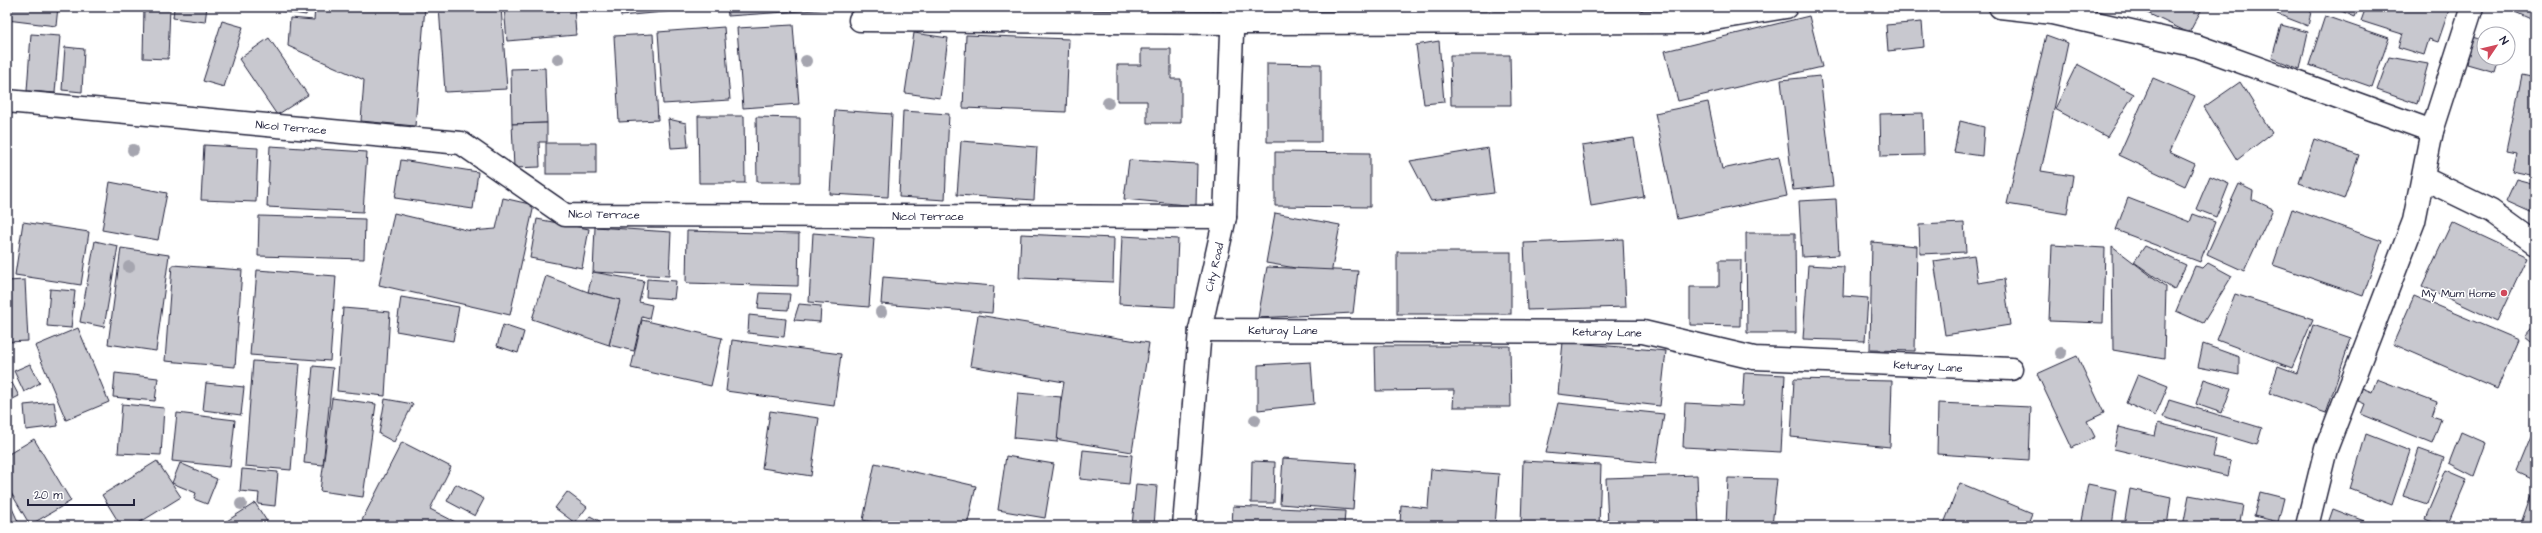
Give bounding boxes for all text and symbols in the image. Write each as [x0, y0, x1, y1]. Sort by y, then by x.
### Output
north arrow [2476, 26, 2516, 66]
text: N [2496, 33, 2512, 48]
street label: Nicol Terrace [255, 117, 327, 138]
street label: Nicol Terrace [568, 206, 640, 223]
street label: Nicol Terrace [892, 209, 964, 224]
street label: City Road [1202, 241, 1228, 293]
place label: My Mum Home [2421, 286, 2496, 302]
marker: My Mum Home [2499, 288, 2509, 298]
street label: Keturay Lane [1248, 323, 1318, 339]
street label: Keturay Lane [1572, 324, 1642, 342]
street label: Keturay Lane [1893, 357, 1963, 377]
scale bar [28, 481, 134, 507]
text: 20 m [34, 487, 63, 504]

